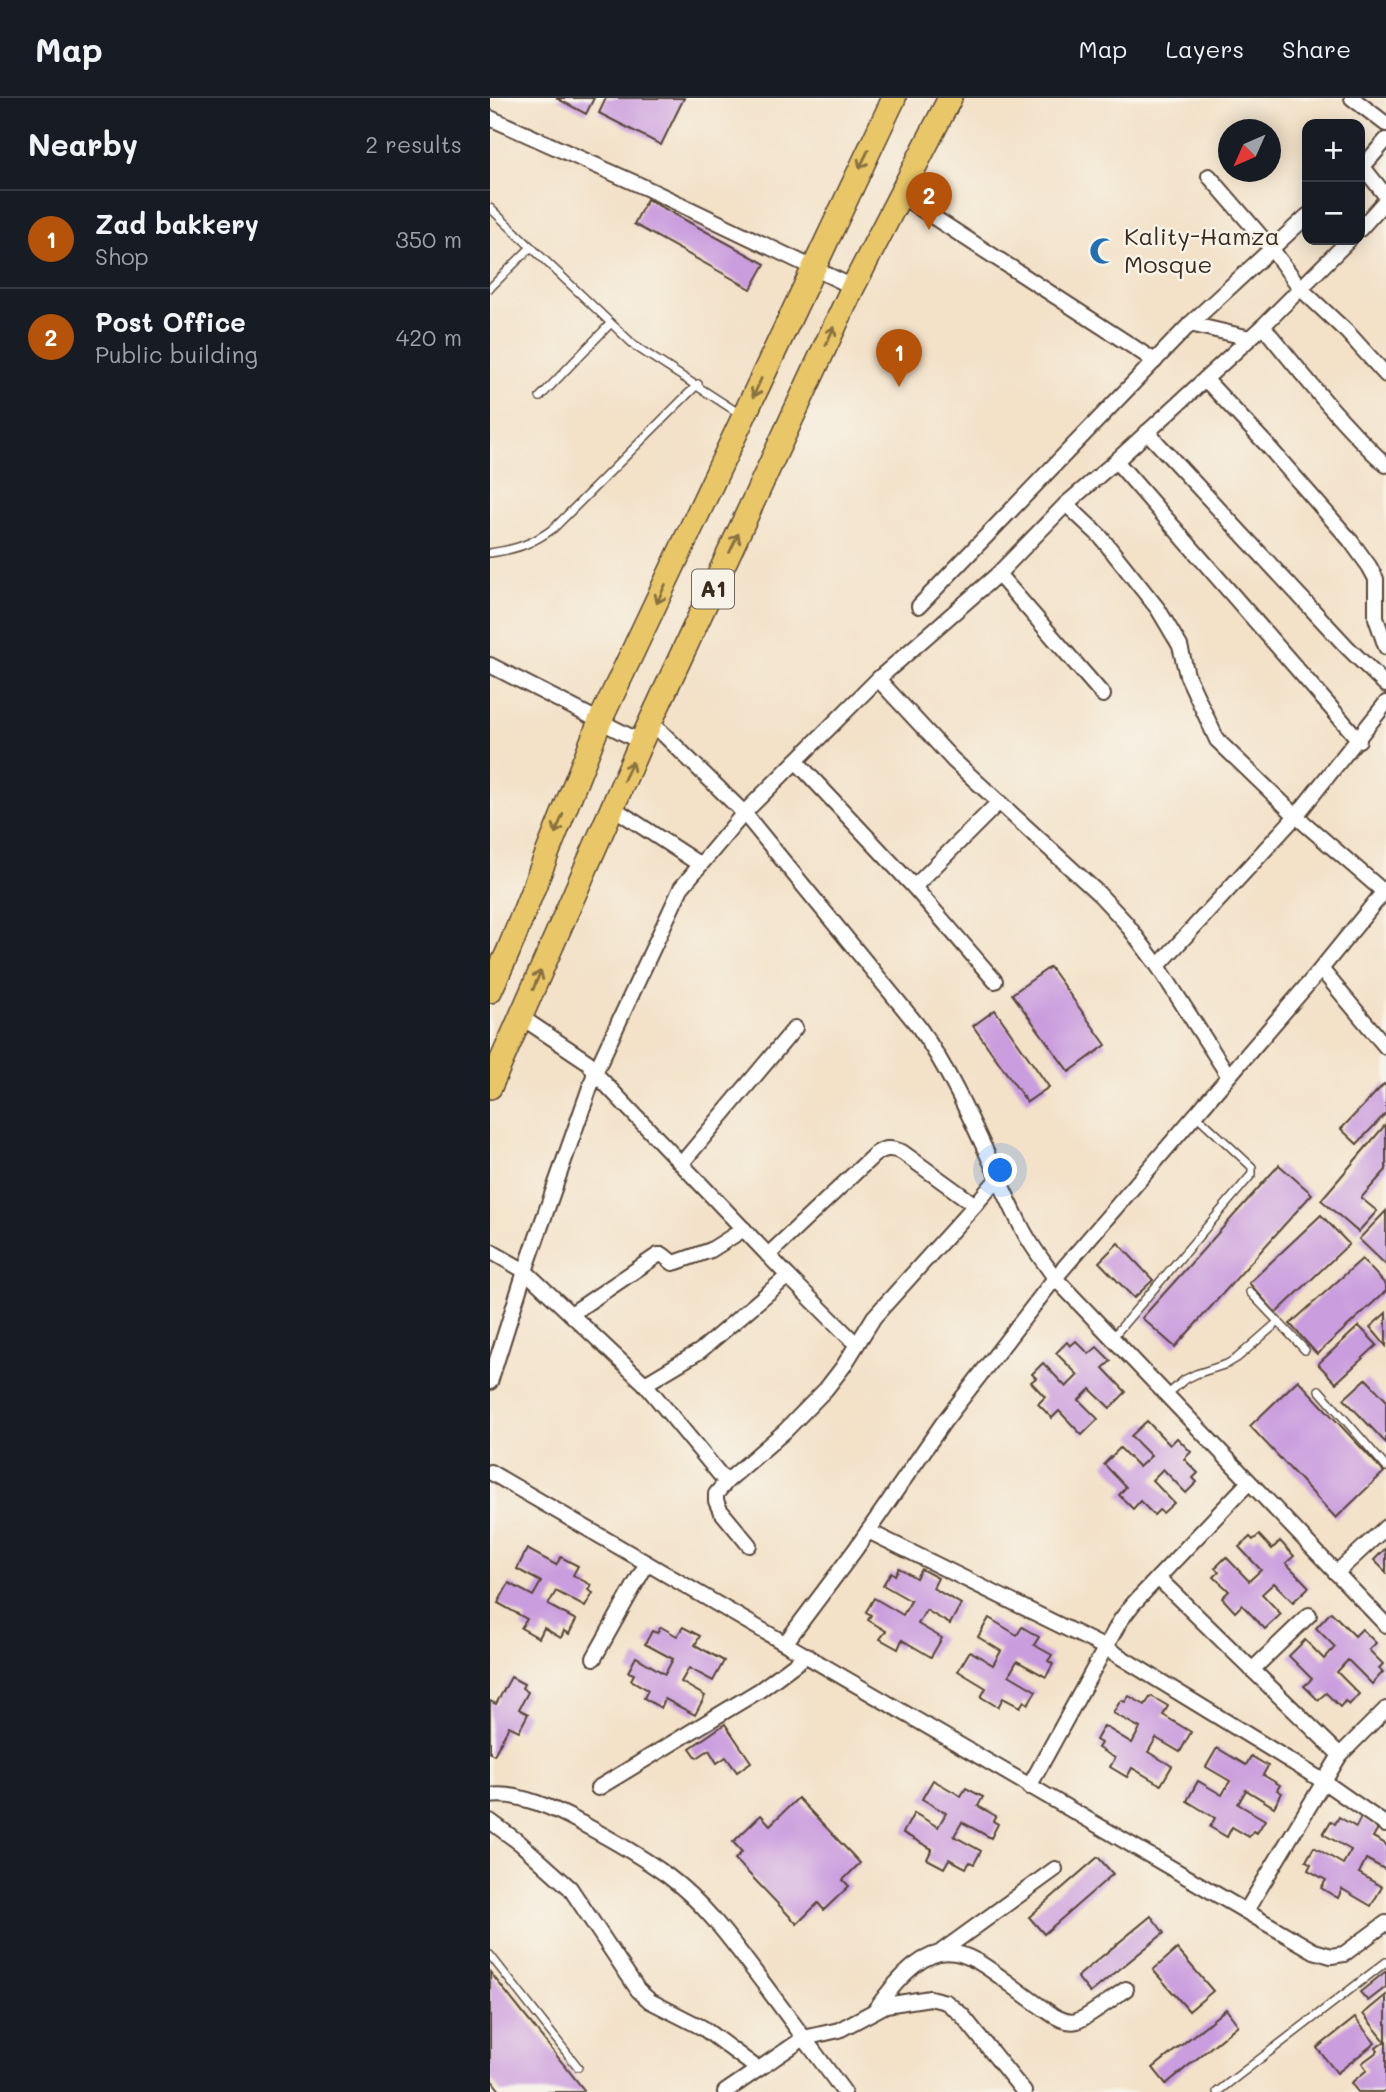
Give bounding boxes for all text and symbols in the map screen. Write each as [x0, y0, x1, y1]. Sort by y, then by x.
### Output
text: Map [35, 27, 103, 70]
text: Map [1079, 33, 1127, 64]
text: Layers [1165, 33, 1244, 64]
text: Share [1282, 33, 1351, 64]
north arrow [1218, 119, 1281, 182]
map controls [1302, 119, 1365, 245]
button: + [1302, 119, 1365, 182]
text: Nearby [28, 124, 138, 164]
text: 2 results [365, 129, 462, 159]
one-way arrow [857, 149, 870, 170]
pin: 2 [906, 172, 952, 230]
button: − [1302, 182, 1365, 245]
text: Zad bakkery [95, 207, 259, 241]
place label: Kality-Hamza Mosque [1124, 220, 1280, 279]
text: 1 [46, 224, 56, 254]
text: 350 m [395, 224, 462, 254]
mosque icon: Kality-Hamza Mosque [1088, 236, 1118, 266]
text: Shop [95, 241, 149, 271]
text: Post Office [95, 305, 246, 339]
text: 2 [45, 322, 57, 352]
text: 420 m [396, 322, 462, 352]
one-way arrow [824, 326, 837, 348]
pin: 1 [876, 329, 922, 387]
text: Public building [95, 339, 258, 369]
one-way arrow [750, 377, 764, 398]
one-way arrow [728, 533, 742, 554]
road number: A1 [692, 569, 734, 608]
one-way arrow [653, 583, 666, 604]
one-way arrow [622, 761, 635, 782]
one-way arrow [552, 813, 565, 834]
one-way arrow [531, 970, 544, 991]
your location [983, 1153, 1017, 1187]

